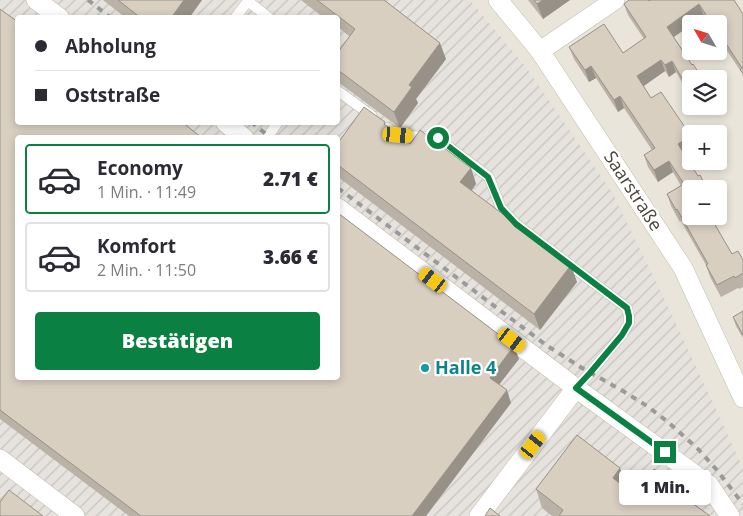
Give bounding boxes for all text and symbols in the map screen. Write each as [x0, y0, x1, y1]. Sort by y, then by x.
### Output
north arrow [682, 15, 728, 60]
map controls [682, 15, 727, 225]
text: Abholung [65, 33, 156, 59]
button: layers [682, 70, 727, 115]
text: Oststraße [65, 82, 160, 108]
button: + [682, 125, 727, 170]
car [382, 126, 413, 144]
route start [427, 127, 449, 149]
street label: Saarstraße [599, 146, 669, 235]
text: Economy [97, 155, 183, 181]
icon: car [37, 157, 82, 202]
text: 2.71 € [263, 166, 318, 192]
button: − [682, 180, 727, 225]
text: 1 Min. · 11:49 [97, 181, 196, 203]
text: Komfort [97, 233, 176, 259]
icon: car [37, 235, 82, 280]
text: 3.66 € [263, 244, 318, 270]
text: 2 Min. · 11:50 [97, 259, 196, 281]
car [416, 265, 449, 295]
button: Bestätigen [35, 312, 320, 370]
car [495, 325, 528, 355]
place label: Halle 4 [435, 355, 496, 379]
marker: Halle 4 [419, 362, 431, 374]
car [517, 429, 548, 461]
route end [654, 441, 676, 463]
callout: 1 Min. [619, 470, 711, 504]
text: 1 Min. [640, 476, 690, 498]

